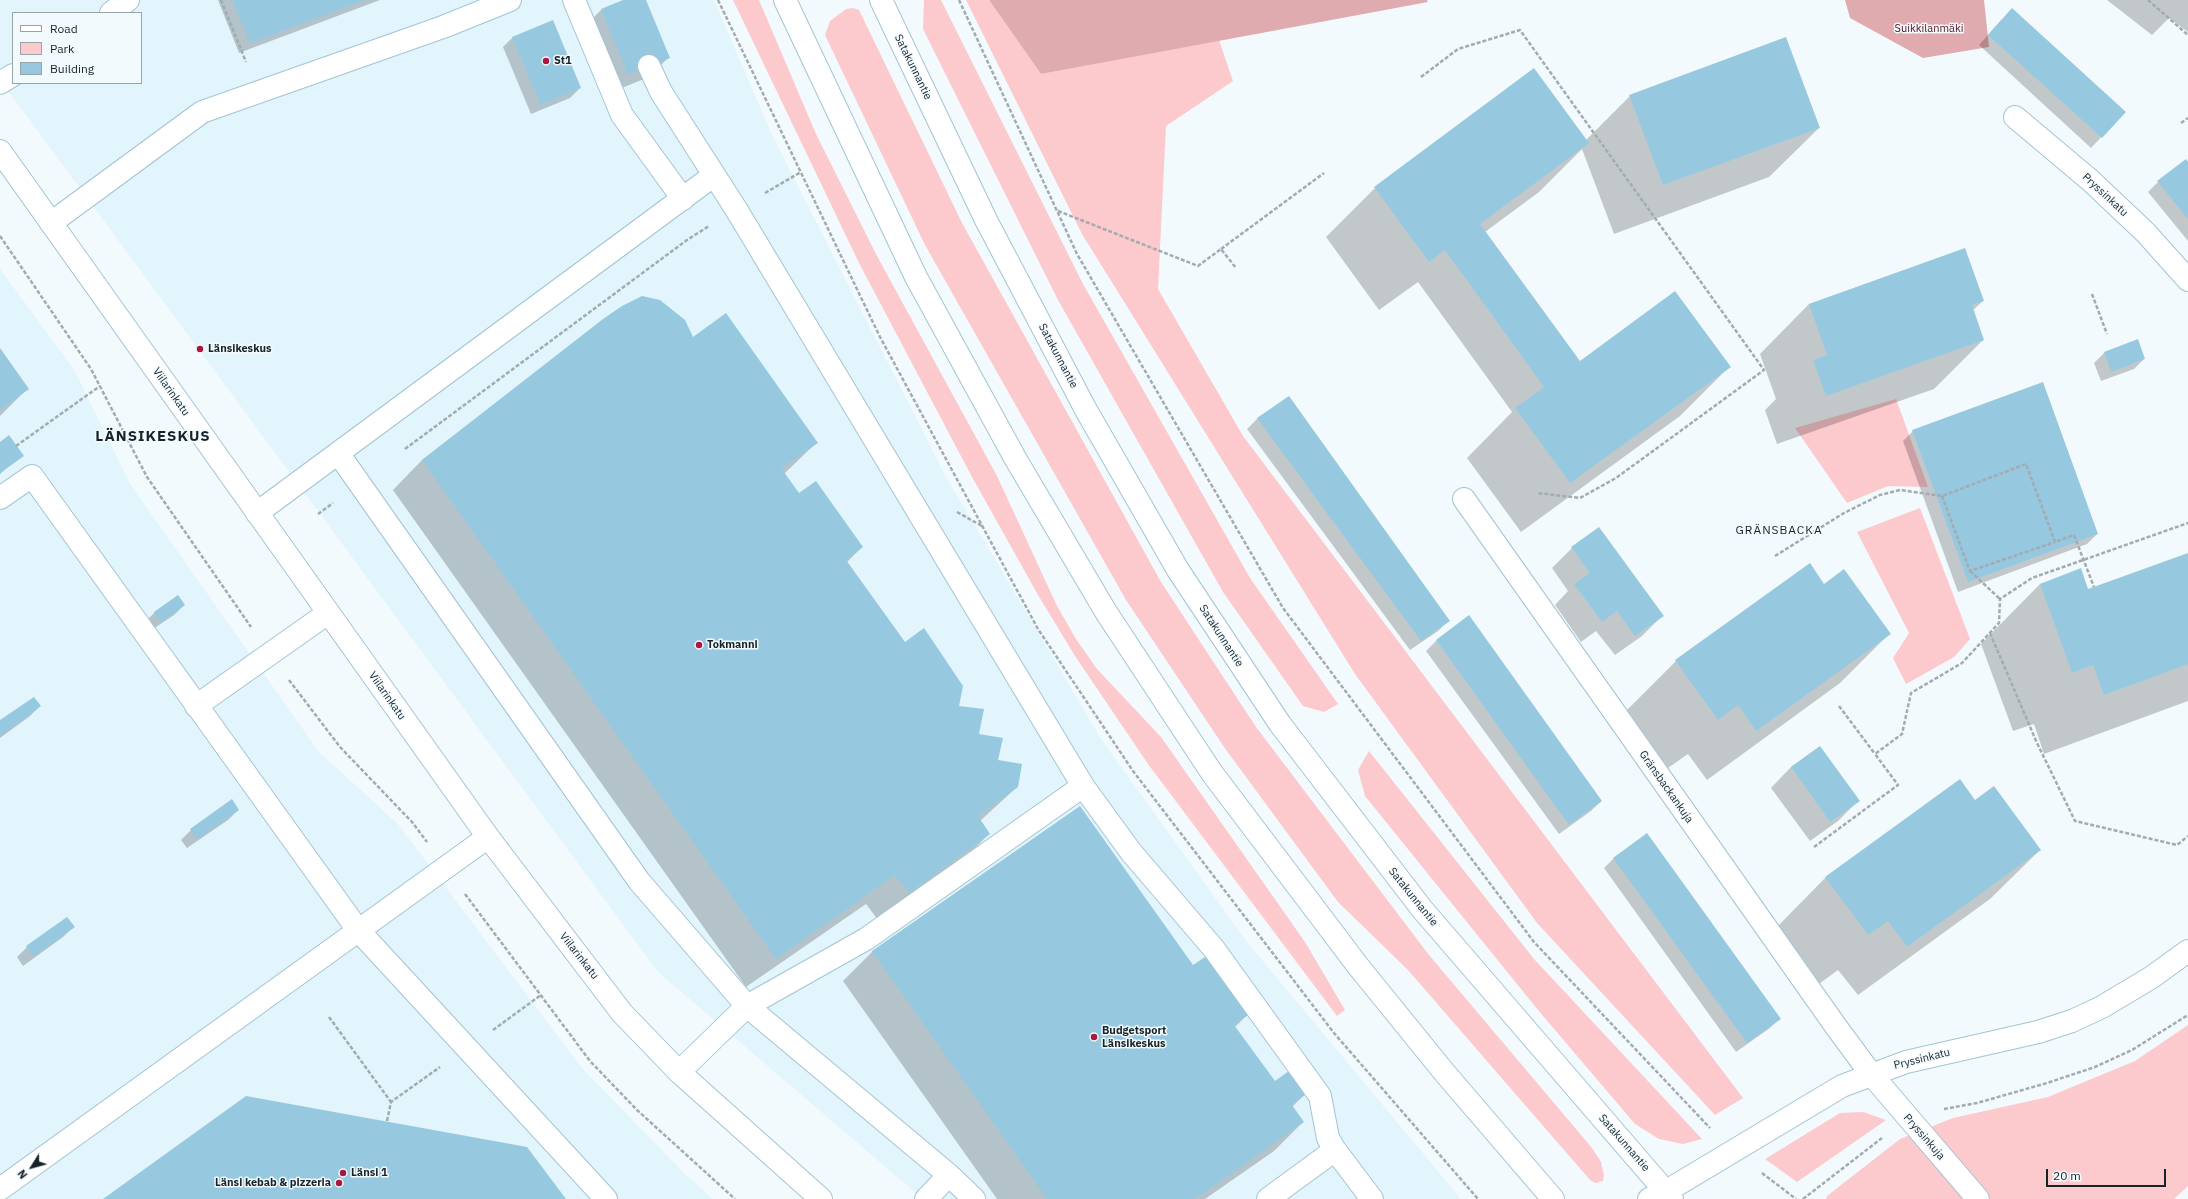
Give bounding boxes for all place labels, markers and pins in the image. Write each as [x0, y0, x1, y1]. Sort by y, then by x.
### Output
place label: St1 [554, 54, 572, 68]
marker: St1 [541, 56, 551, 66]
place label: Länsikeskus [208, 342, 271, 356]
marker: Länsikeskus [195, 344, 205, 354]
place label: Tokmanni [707, 638, 758, 652]
marker: Tokmanni [694, 640, 704, 650]
place label: Budgetsport Länsikeskus [1102, 1024, 1166, 1050]
marker: Budgetsport Länsikeskus [1089, 1032, 1099, 1042]
place label: Länsi 1 [351, 1166, 388, 1180]
marker: Länsi 1 [338, 1168, 348, 1178]
place label: Länsi kebab & pizzeria [215, 1176, 331, 1190]
marker: Länsi kebab & pizzeria [334, 1178, 344, 1188]

